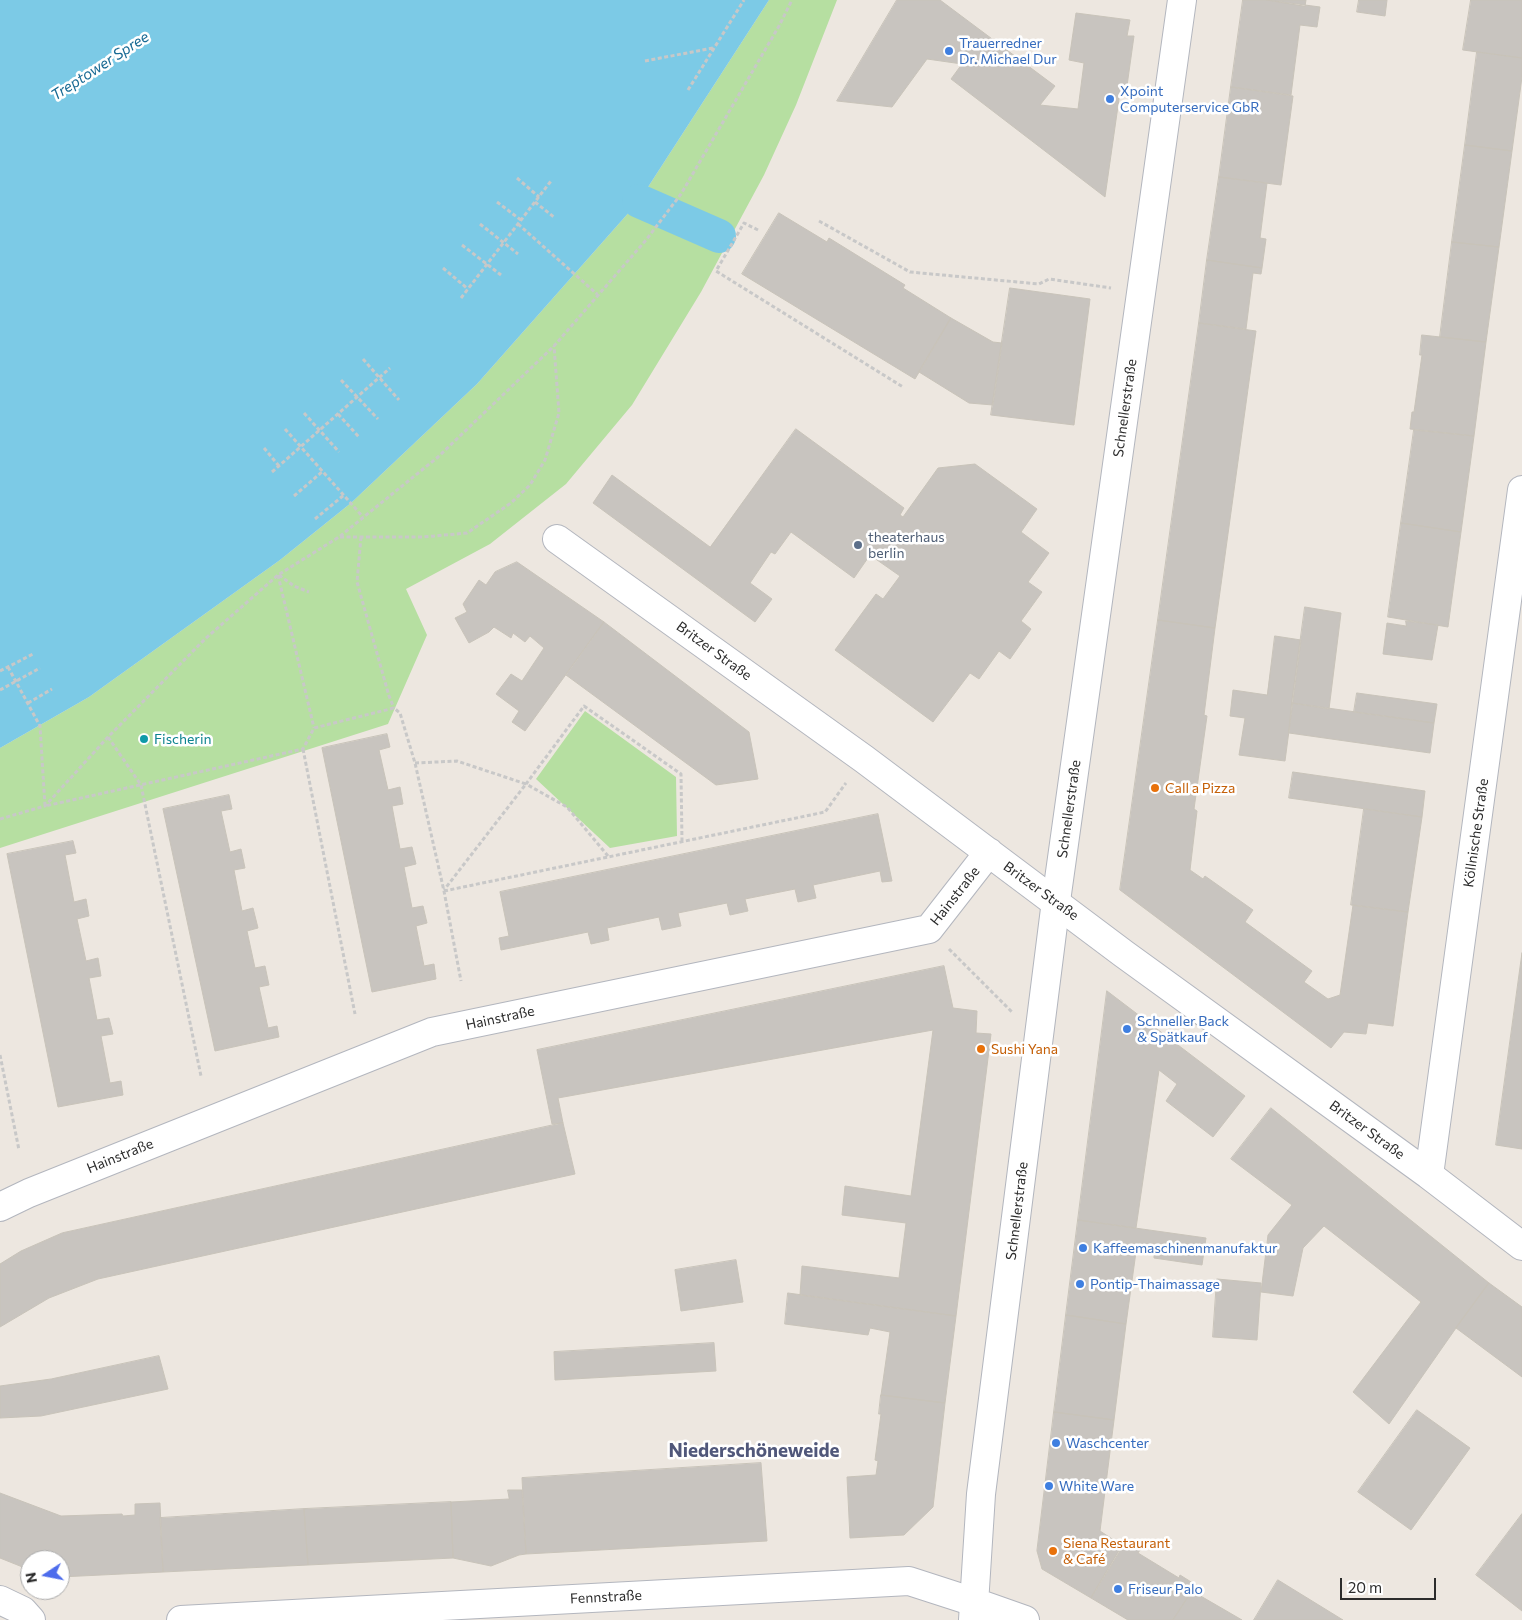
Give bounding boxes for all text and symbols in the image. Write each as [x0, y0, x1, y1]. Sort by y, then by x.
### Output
water label: Treptower Spree [48, 28, 152, 104]
place label: Trauerredner Dr. Michael Dur [959, 35, 1057, 68]
marker: Trauerredner Dr. Michael Dur [943, 45, 955, 57]
place label: Xpoint Computerservice GbR [1120, 83, 1260, 115]
marker: Xpoint Computerservice GbR [1104, 93, 1116, 105]
street label: Schnellerstraße [1110, 358, 1140, 458]
place label: theaterhaus berlin [868, 529, 945, 562]
marker: theaterhaus berlin [852, 539, 864, 551]
street label: Britzer Straße [673, 618, 755, 684]
place label: Fischerin [154, 731, 212, 747]
marker: Fischerin [138, 733, 150, 745]
street label: Schnellerstraße [1054, 759, 1084, 859]
street label: Köllnische Straße [1460, 777, 1492, 889]
place label: Call a Pizza [1165, 780, 1235, 796]
marker: Call a Pizza [1149, 782, 1161, 794]
street label: Britzer Straße [1000, 858, 1082, 924]
street label: Hainstraße [927, 863, 983, 929]
street label: Hainstraße [464, 1002, 536, 1034]
place label: Schneller Back & Spätkauf [1137, 1013, 1229, 1046]
marker: Schneller Back & Spätkauf [1121, 1023, 1133, 1035]
place label: Sushi Yana [991, 1041, 1058, 1057]
marker: Sushi Yana [975, 1043, 987, 1055]
street label: Britzer Straße [1326, 1097, 1408, 1163]
street label: Hainstraße [84, 1135, 156, 1177]
street label: Schnellerstraße [1003, 1161, 1031, 1261]
place label: Kaffeemaschinenmanufaktur [1093, 1240, 1278, 1256]
marker: Kaffeemaschinenmanufaktur [1077, 1242, 1089, 1254]
place label: Pontip-Thaimassage [1090, 1276, 1220, 1292]
marker: Pontip-Thaimassage [1074, 1278, 1086, 1290]
place label: Waschcenter [1066, 1435, 1149, 1451]
marker: Waschcenter [1050, 1437, 1062, 1449]
district label: Niederschöneweide [668, 1440, 840, 1462]
place label: White Ware [1059, 1478, 1134, 1494]
marker: White Ware [1043, 1480, 1055, 1492]
place label: Siena Restaurant & Café [1063, 1535, 1170, 1568]
marker: Siena Restaurant & Café [1047, 1545, 1059, 1557]
north arrow [20, 1550, 70, 1600]
scale bar [1342, 1568, 1438, 1600]
text: N [21, 1571, 40, 1585]
text: 20 m [1348, 1578, 1382, 1596]
place label: Friseur Palo [1128, 1581, 1203, 1597]
marker: Friseur Palo [1112, 1583, 1124, 1595]
street label: Fennstraße [570, 1587, 642, 1607]

